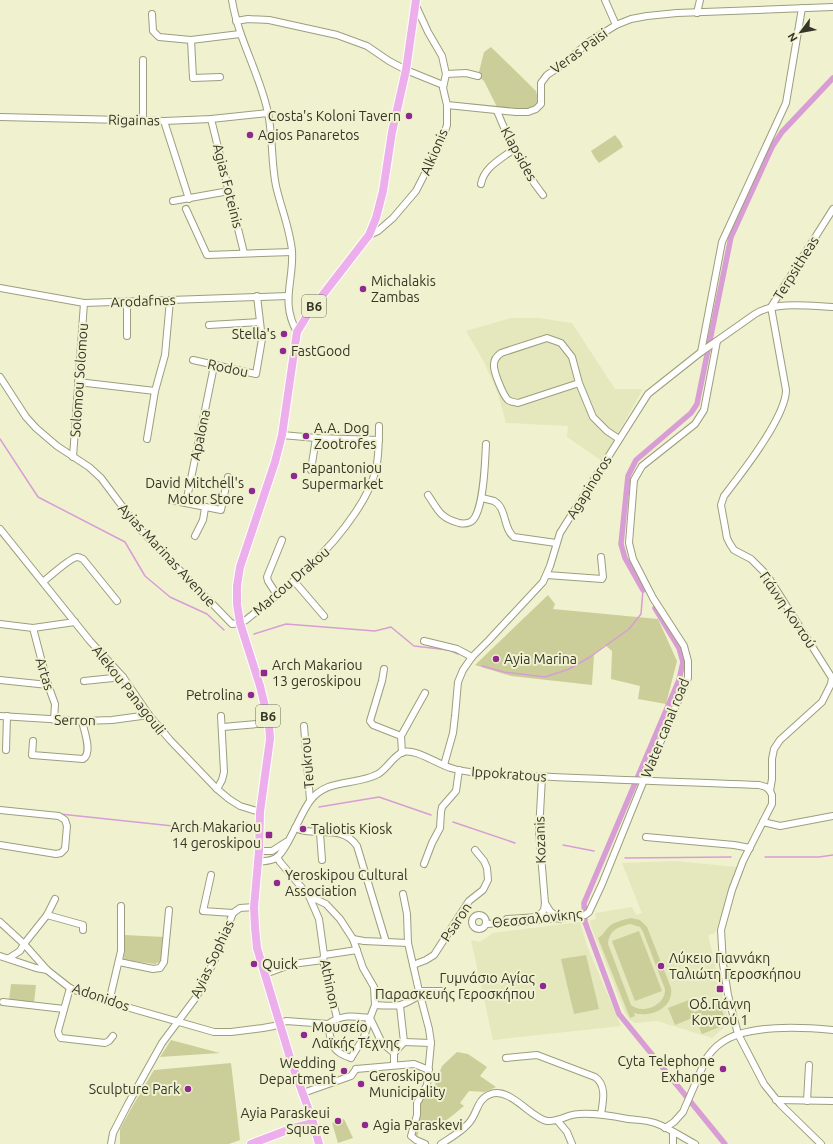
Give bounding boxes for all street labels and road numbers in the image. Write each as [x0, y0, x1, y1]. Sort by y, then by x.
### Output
street label: Veras Paisi [548, 25, 610, 77]
street label: Rigainas [108, 112, 160, 128]
street label: Klapsides [498, 124, 540, 184]
street label: Alkionis [417, 126, 451, 178]
street label: Agias Foteinis [210, 142, 246, 230]
street label: Terpsitheas [770, 233, 822, 303]
street label: Arodafnes [110, 292, 176, 310]
road number: B6 [302, 295, 326, 317]
street label: Solomou Solomou [67, 322, 91, 438]
street label: Rodou [206, 356, 250, 380]
street label: Apalona [187, 408, 213, 462]
street label: Agapinoros [563, 452, 615, 522]
street label: Ayias Marinas Avenue [115, 500, 219, 610]
street label: Marcou Drakou [250, 544, 332, 618]
street label: Γιάννη Κοντού [757, 569, 819, 651]
street label: Alekou Panagouli [89, 642, 169, 738]
street label: Artas [33, 656, 57, 692]
street label: Water canal road [638, 676, 692, 780]
road number: B6 [256, 705, 280, 727]
street label: Serron [54, 712, 96, 728]
street label: Teukrou [297, 737, 317, 789]
street label: Ippokratous [471, 763, 547, 785]
street label: Kozanis [531, 816, 549, 864]
street label: Psaron [437, 900, 475, 944]
street label: Θεσσαλονίκης [491, 905, 583, 931]
street label: Ayias Sophias [187, 918, 237, 1000]
street label: Athinon [317, 958, 343, 1010]
street label: Adonidos [70, 980, 132, 1014]

